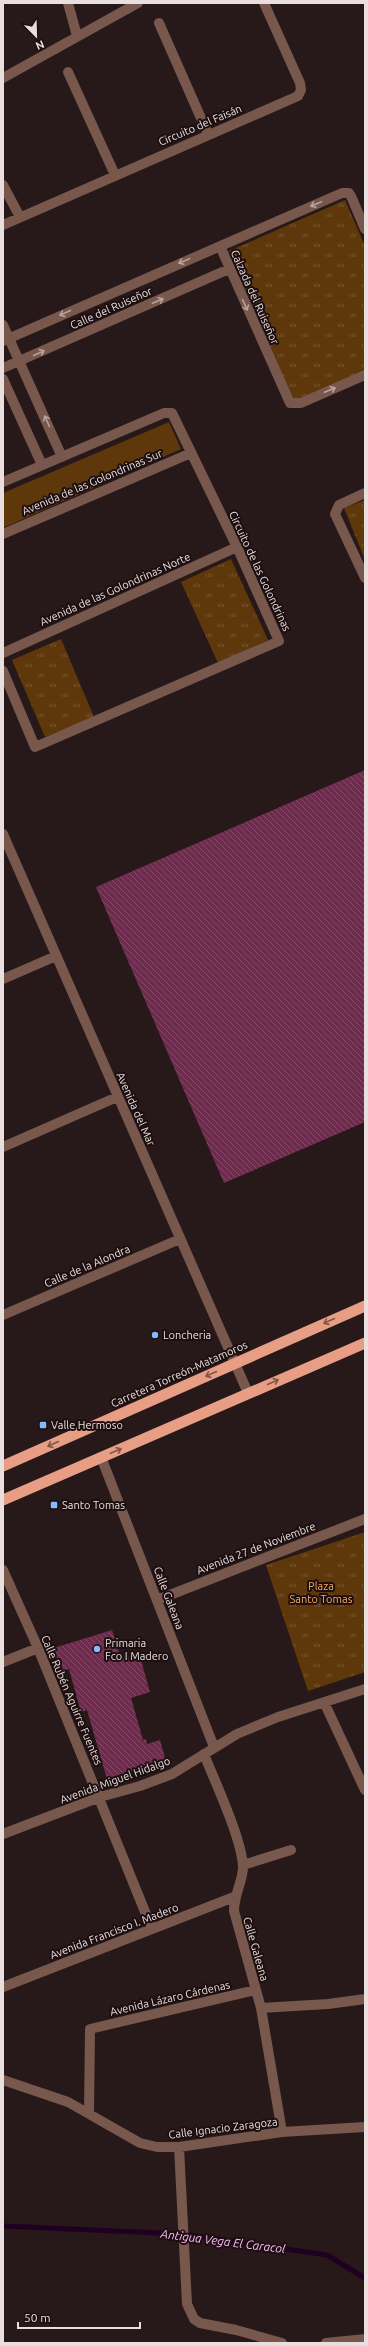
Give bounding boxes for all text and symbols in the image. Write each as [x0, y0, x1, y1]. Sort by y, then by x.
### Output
north arrow [16, 16, 56, 56]
text: N [34, 38, 46, 52]
street label: Circuito del Faisán [157, 102, 243, 148]
one-way arrow [311, 201, 323, 209]
street label: Calzada del Ruiseñor [229, 248, 282, 347]
one-way arrow [178, 258, 190, 265]
street label: Calle del Ruiseñor [68, 284, 154, 331]
one-way arrow [151, 296, 163, 304]
one-way arrow [242, 299, 249, 311]
one-way arrow [59, 310, 71, 318]
one-way arrow [32, 349, 44, 356]
one-way arrow [324, 386, 336, 394]
one-way arrow [43, 415, 50, 427]
street label: Avenida de las Golondrinas Sur [20, 447, 165, 517]
street label: Circuito de las Golondrinas [227, 509, 293, 633]
street label: Avenida de las Golondrinas Norte [38, 550, 192, 628]
street label: Avenida del Mar [114, 1070, 158, 1148]
street label: Calle de la Alondra [42, 1243, 132, 1289]
one-way arrow [324, 1318, 336, 1326]
place label: Loncheria [163, 1329, 211, 1341]
marker: Loncheria [150, 1330, 160, 1340]
street label: Carretera Torreón-Matamoros [109, 1338, 249, 1410]
one-way arrow [205, 1371, 217, 1378]
one-way arrow [267, 1378, 279, 1386]
place label: Valle Hermoso [51, 1419, 123, 1431]
marker: Valle Hermoso [38, 1420, 48, 1430]
one-way arrow [48, 1441, 60, 1448]
one-way arrow [109, 1447, 121, 1454]
place label: Santo Tomas [62, 1499, 125, 1511]
marker: Santo Tomas [49, 1500, 59, 1510]
street label: Avenida 27 de Noviembre [195, 1520, 317, 1576]
street label: Calle Galeana [152, 1565, 186, 1631]
park label: Plaza Santo Tomas [290, 1580, 353, 1605]
street label: Calle Rubén Aguirre Fuentes [39, 1633, 105, 1767]
place label: Primaria Fco I Madero [105, 1637, 168, 1662]
marker: Primaria Fco I Madero [92, 1644, 102, 1654]
street label: Avenida Miguel Hidalgo [58, 1754, 172, 1806]
street label: Avenida Francisco I. Madero [48, 1901, 180, 1961]
street label: Calle Galeana [241, 1915, 271, 1983]
street label: Avenida Lázaro Cárdenas [109, 1978, 231, 2018]
street label: Calle Ignacio Zaragoza [168, 2115, 278, 2141]
water label: Antigua Vega El Caracol [159, 2227, 287, 2255]
scale bar [18, 2304, 140, 2330]
text: 50 m [24, 2311, 51, 2324]

